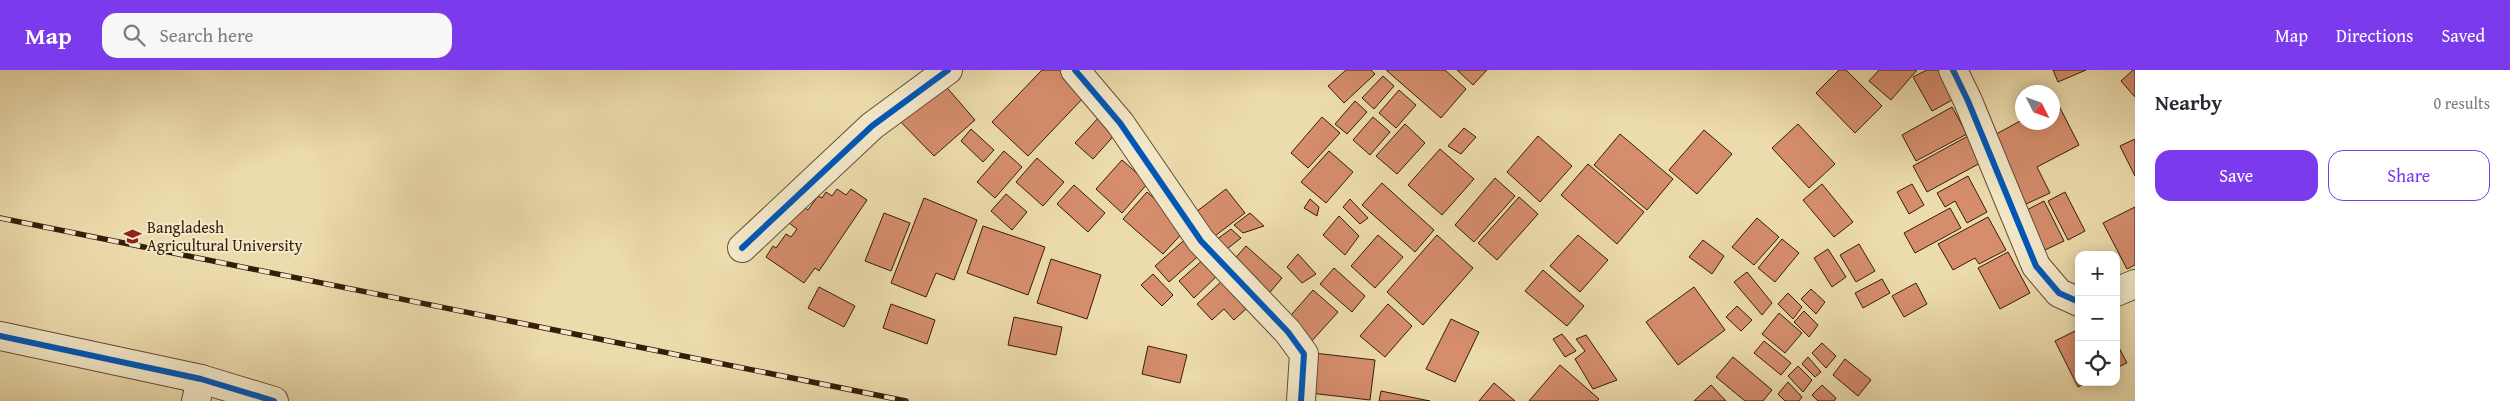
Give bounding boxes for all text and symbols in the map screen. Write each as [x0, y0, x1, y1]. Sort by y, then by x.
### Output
search box [102, 13, 452, 58]
text: Map [25, 18, 72, 53]
icon: search [120, 21, 148, 49]
text: Search here [160, 21, 253, 49]
text: Map [2275, 22, 2308, 49]
text: Directions [2336, 22, 2413, 49]
text: Saved [2441, 22, 2485, 49]
north arrow [2015, 85, 2060, 130]
text: Nearby [2155, 87, 2222, 118]
text: 0 results [2433, 91, 2490, 115]
button: Save [2155, 150, 2318, 201]
button: Share [2328, 150, 2490, 201]
place label: Bangladesh Agricultural University [147, 215, 303, 257]
school or university icon: Bangladesh Agricultural University [123, 226, 143, 246]
map controls [2075, 251, 2120, 386]
button: + [2075, 251, 2120, 296]
button: − [2075, 296, 2120, 341]
button: locate [2075, 341, 2120, 386]

